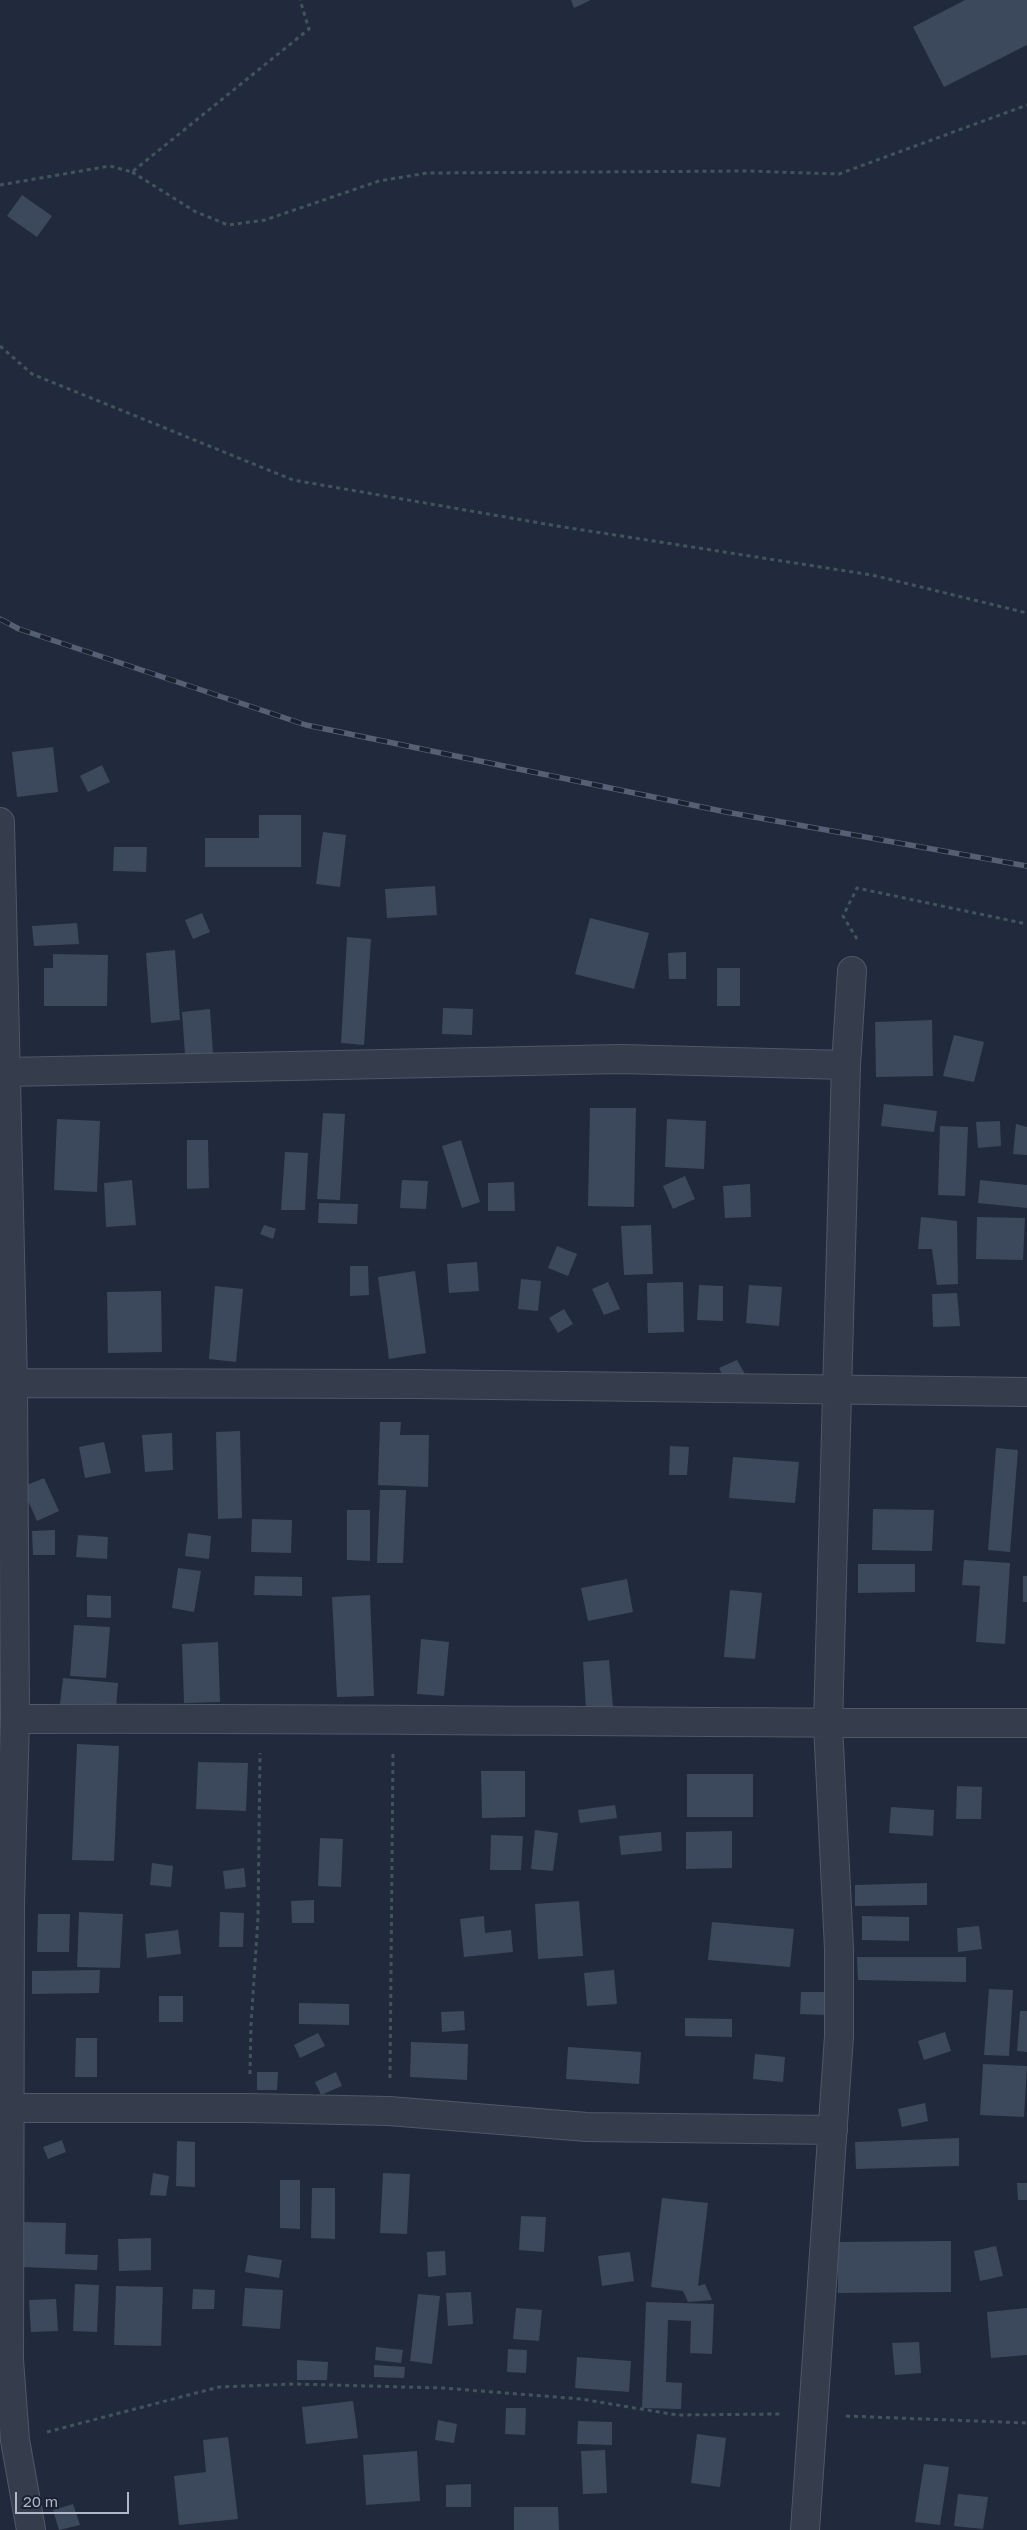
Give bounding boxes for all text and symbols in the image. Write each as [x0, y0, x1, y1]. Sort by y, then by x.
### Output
scale bar [18, 2482, 131, 2514]
text: 20 m [23, 2492, 58, 2510]

